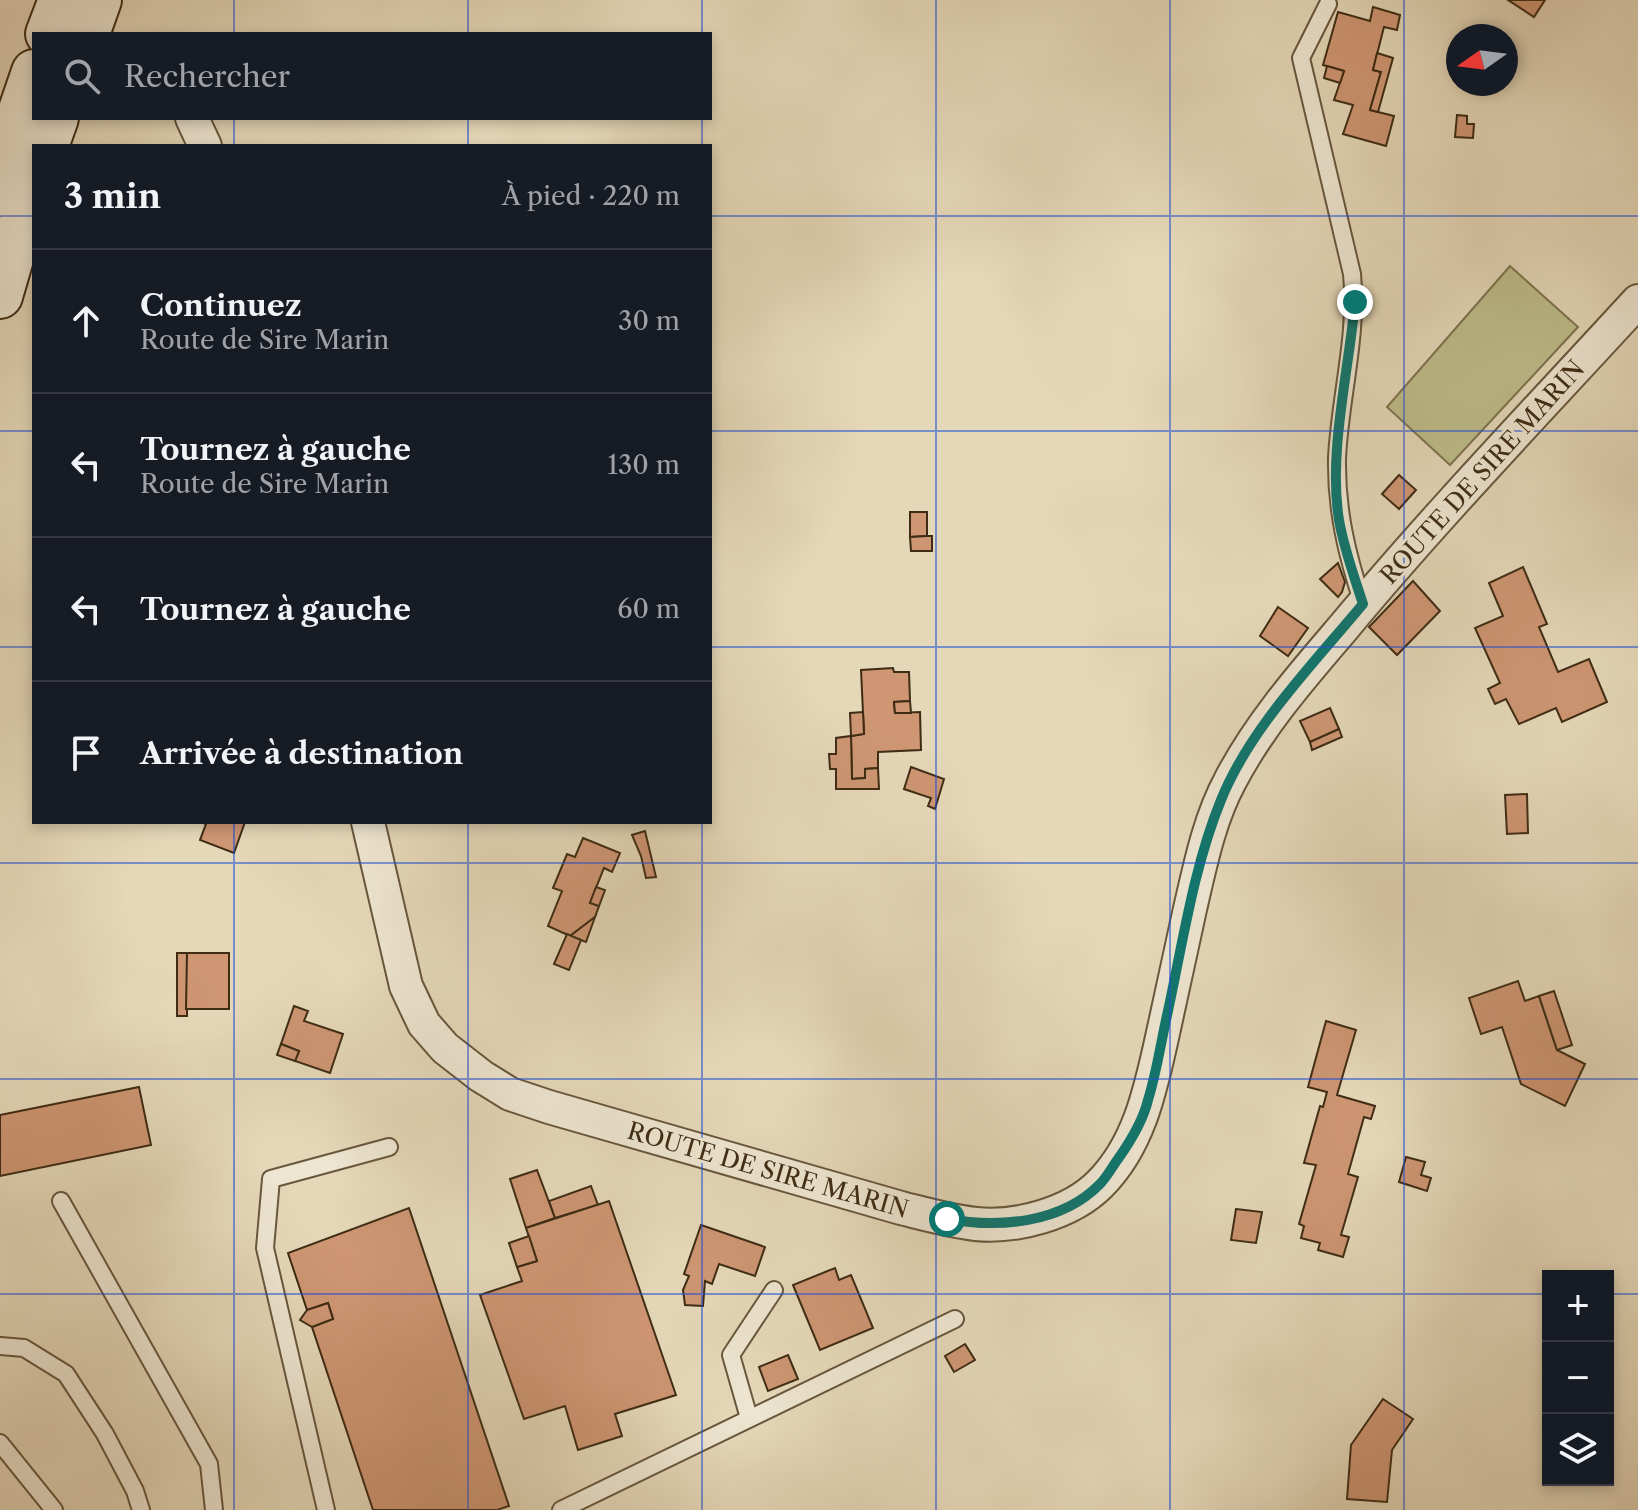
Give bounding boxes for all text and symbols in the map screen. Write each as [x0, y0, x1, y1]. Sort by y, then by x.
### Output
north arrow [1446, 24, 1518, 96]
search box [32, 32, 712, 120]
icon: search [60, 54, 104, 98]
text: Rechercher [124, 58, 290, 95]
text: 3 min [64, 175, 161, 217]
text: À pied · 220 m [502, 180, 680, 212]
route end [1337, 284, 1373, 320]
text: Continuez [140, 287, 302, 324]
icon: ahead [64, 299, 108, 343]
text: 30 m [618, 305, 680, 337]
text: Route de Sire Marin [140, 324, 389, 356]
street label: ROUTE DE SIRE MARIN [1374, 354, 1590, 590]
text: Tournez à gauche [140, 431, 411, 468]
icon: left [64, 443, 108, 487]
text: 130 m [607, 449, 680, 481]
text: Route de Sire Marin [140, 468, 389, 500]
icon: left [64, 587, 108, 631]
text: Tournez à gauche [140, 591, 411, 628]
text: 60 m [617, 593, 680, 625]
icon: arrive [64, 731, 108, 775]
text: Arrivée à destination [140, 735, 463, 772]
street label: ROUTE DE SIRE MARIN [624, 1116, 912, 1224]
route start [929, 1201, 965, 1237]
map controls [1542, 1270, 1614, 1486]
button: + [1542, 1270, 1614, 1342]
button: − [1542, 1342, 1614, 1414]
button: layers [1542, 1414, 1614, 1486]

